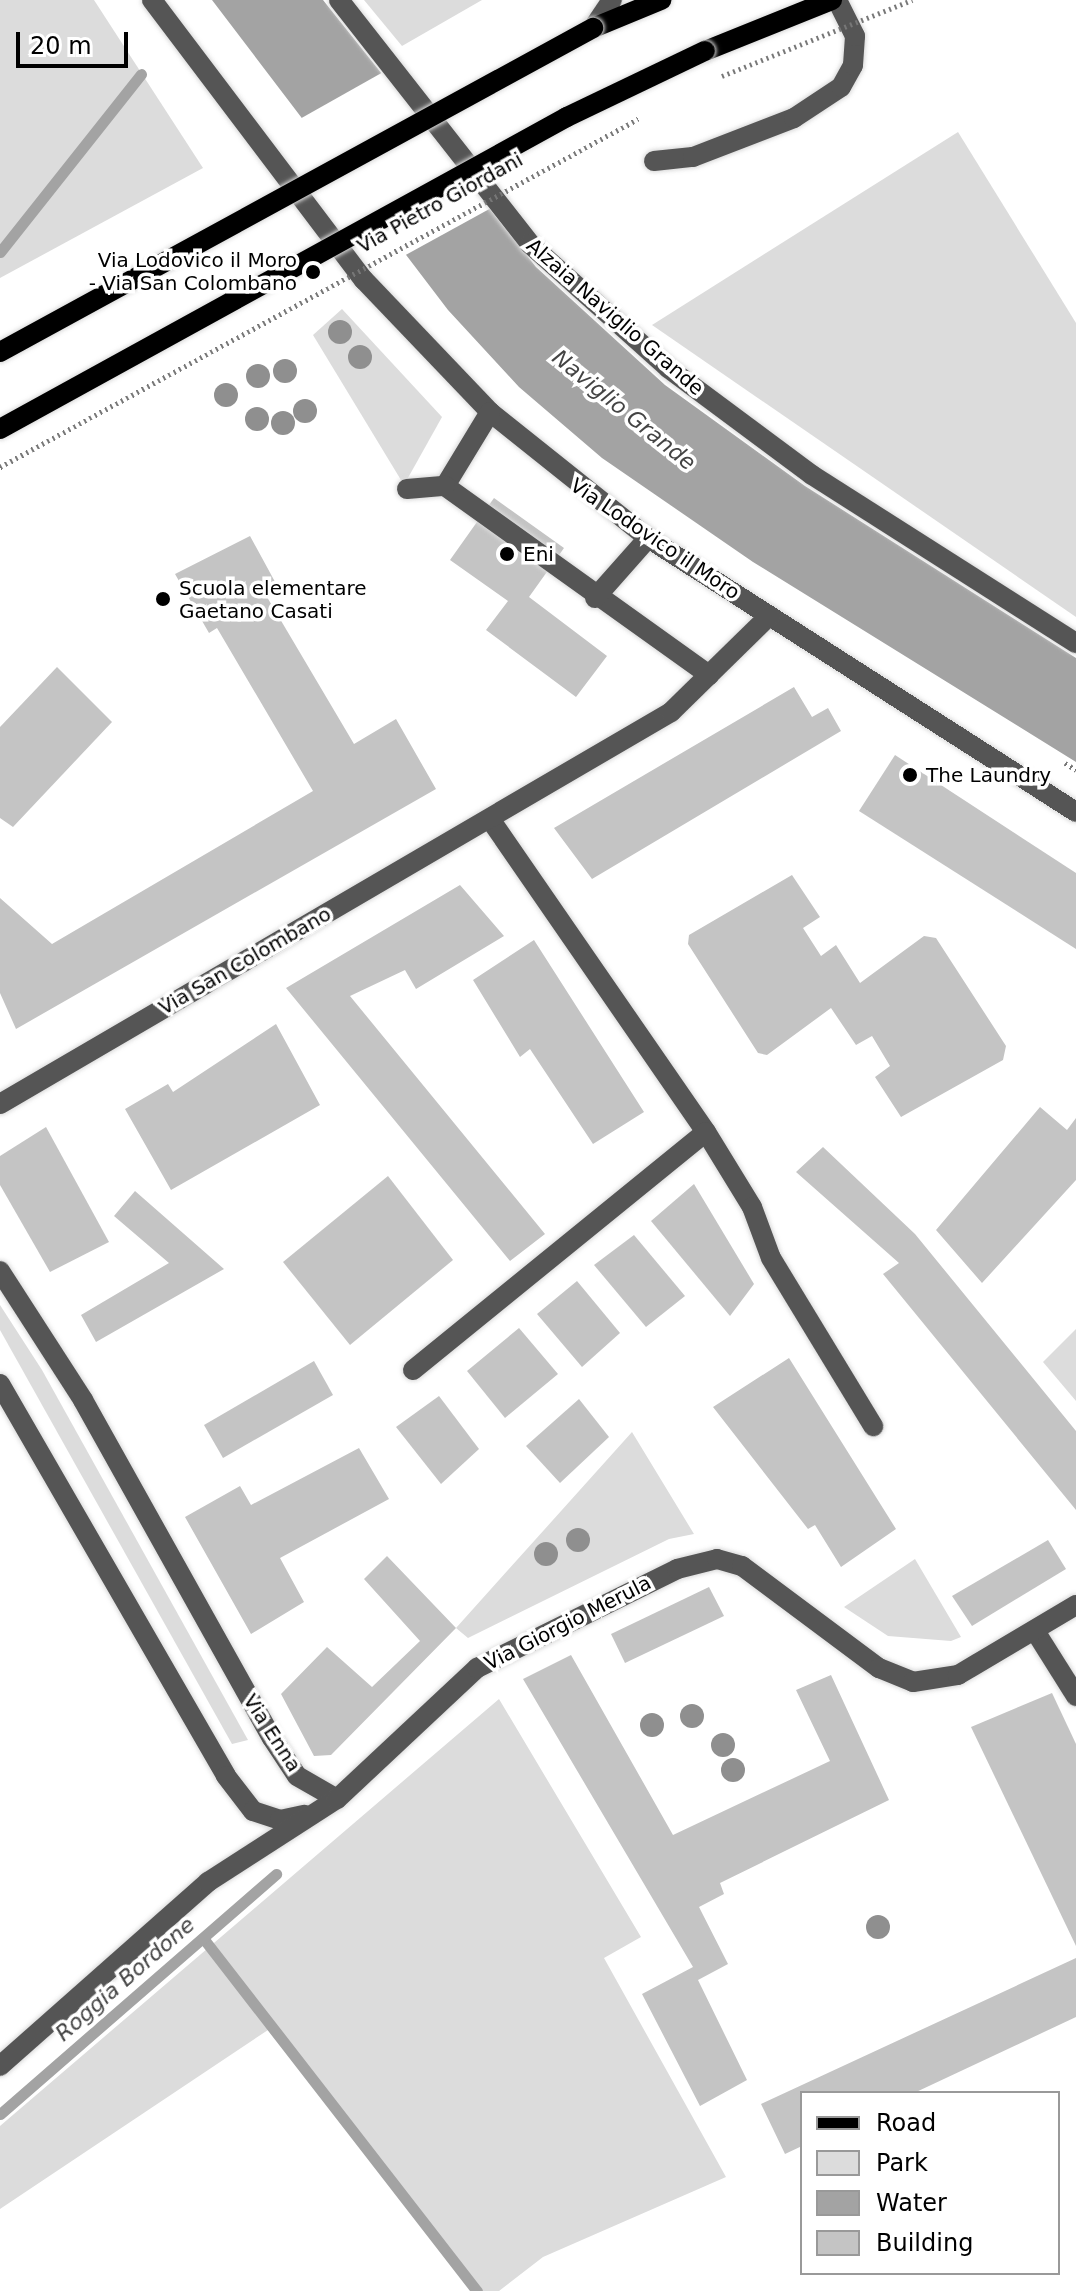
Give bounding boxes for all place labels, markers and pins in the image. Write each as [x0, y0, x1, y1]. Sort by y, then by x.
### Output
place label: Via Lodovico il Moro - Via San Colombano [89, 248, 297, 295]
marker: Via Lodovico il Moro - Via San Colombano [304, 263, 322, 281]
place label: Eni [523, 542, 554, 566]
marker: Eni [498, 545, 516, 563]
place label: Scuola elementare Gaetano Casati [179, 576, 367, 623]
marker: Scuola elementare Gaetano Casati [154, 590, 172, 608]
place label: The Laundry [926, 763, 1051, 787]
marker: The Laundry [901, 766, 919, 784]

